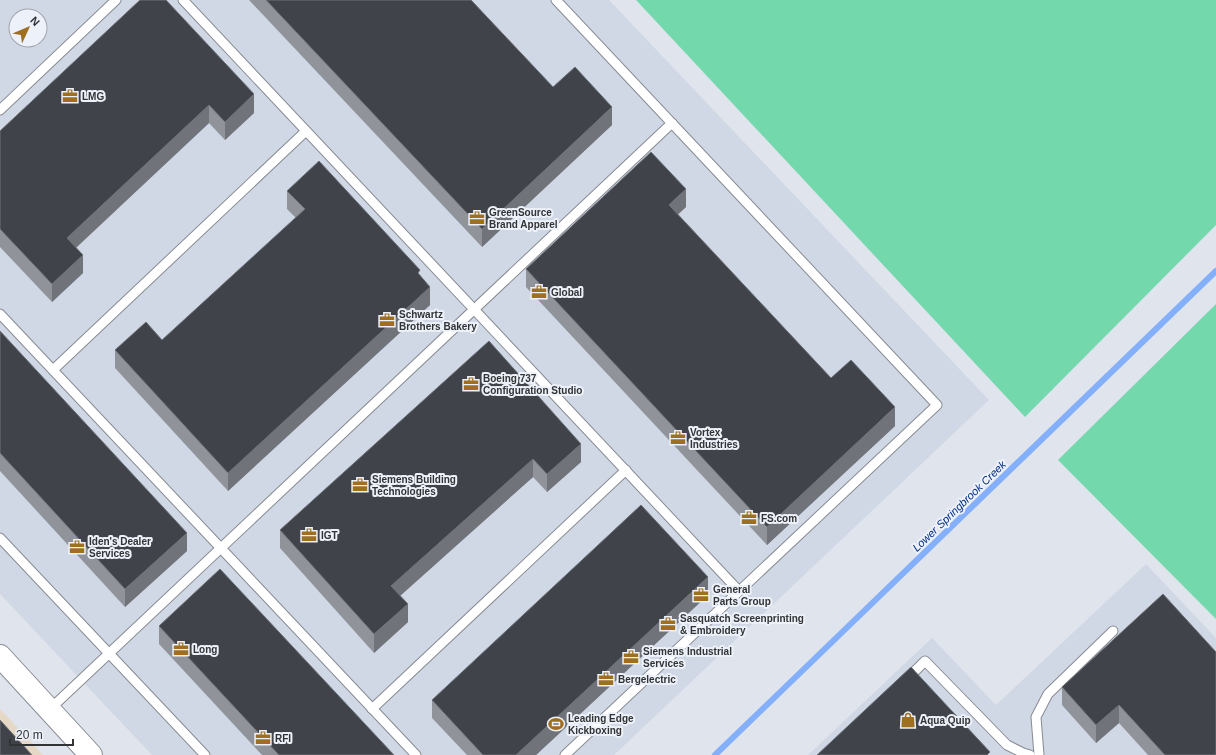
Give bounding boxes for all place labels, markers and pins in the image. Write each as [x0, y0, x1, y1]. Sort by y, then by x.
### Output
office icon: LMG [61, 87, 79, 105]
place label: LMG [82, 91, 104, 102]
place label: GreenSource Brand Apparel [489, 207, 558, 230]
office icon: GreenSource Brand Apparel [468, 209, 486, 227]
office icon: Global [530, 283, 548, 301]
place label: Global [551, 287, 582, 298]
place label: Schwartz Brothers Bakery [399, 309, 477, 332]
office icon: Schwartz Brothers Bakery [378, 311, 396, 329]
place label: Boeing 737 Configuration Studio [483, 373, 582, 396]
office icon: Boeing 737 Configuration Studio [462, 375, 480, 393]
place label: Vortex Industries [690, 427, 738, 450]
office icon: Vortex Industries [669, 429, 687, 447]
place label: Siemens Building Technologies [372, 474, 456, 497]
office icon: Siemens Building Technologies [351, 476, 369, 494]
office icon: FS.com [740, 509, 758, 527]
place label: FS.com [761, 513, 797, 524]
office icon: IGT [300, 526, 318, 544]
place label: IGT [321, 530, 338, 541]
place label: Iden's Dealer Services [89, 536, 151, 559]
office icon: Iden's Dealer Services [68, 538, 86, 556]
place label: General Parts Group [713, 584, 771, 607]
office icon: General Parts Group [692, 586, 710, 604]
place label: Sasquatch Screenprinting & Embroidery [680, 613, 804, 636]
office icon: Sasquatch Screenprinting & Embroidery [659, 615, 677, 633]
office icon: Long [172, 640, 190, 658]
place label: Long [193, 644, 217, 655]
place label: Siemens Industrial Services [643, 646, 732, 669]
office icon: Siemens Industrial Services [622, 648, 640, 666]
office icon: Bergelectric [597, 670, 615, 688]
place label: Bergelectric [618, 674, 676, 685]
shop icon: Aqua Quip [899, 711, 917, 729]
place label: Leading Edge Kickboxing [568, 713, 634, 736]
sports icon: Leading Edge Kickboxing [547, 715, 565, 733]
place label: Aqua Quip [920, 715, 971, 726]
office icon: RFI [254, 729, 272, 747]
place label: RFI [275, 733, 291, 744]

